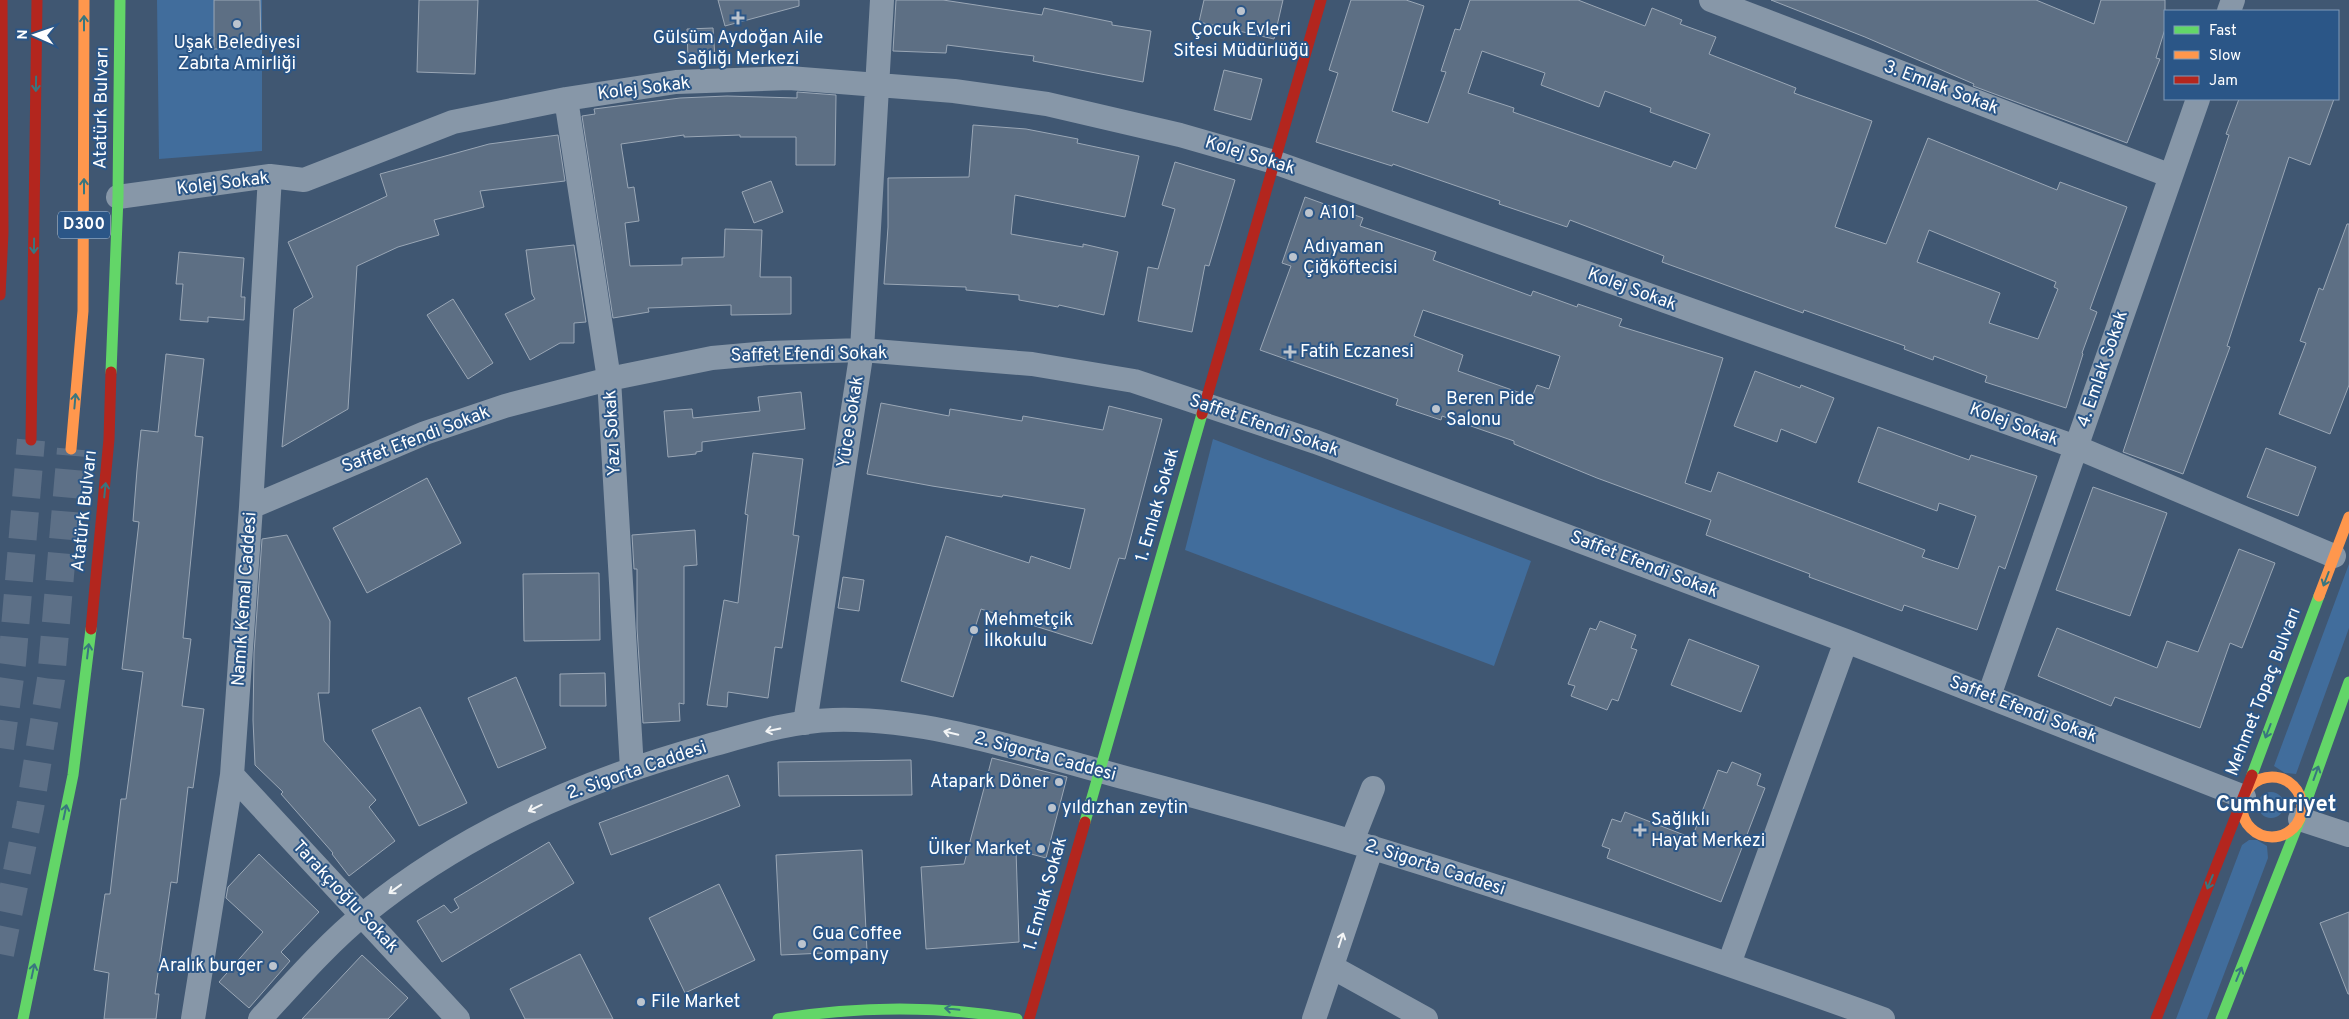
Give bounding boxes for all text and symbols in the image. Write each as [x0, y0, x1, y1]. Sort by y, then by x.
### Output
marker: Çocuk Evleri Sitesi Müdürlüğü [1235, 5, 1247, 17]
north arrow [10, 10, 60, 60]
legend [2164, 10, 2339, 100]
marker: Gülsüm Aydoğan Aile Sağlığı Merkezi [731, 11, 745, 25]
one-way arrow [79, 16, 89, 32]
marker: Uşak Belediyesi Zabıta Amirliği [231, 18, 243, 30]
place label: Çocuk Evleri Sitesi Müdürlüğü [1173, 19, 1309, 63]
text: Fast [2209, 22, 2237, 41]
place label: Gülsüm Aydoğan Aile Sağlığı Merkezi [653, 27, 823, 71]
text: N [15, 29, 32, 40]
place label: Uşak Belediyesi Zabıta Amirliği [174, 32, 300, 76]
street label: Atatürk Bulvarı [89, 47, 115, 169]
text: Slow [2209, 47, 2241, 66]
street label: 3. Emlak Sokak [1880, 55, 2002, 121]
street label: Kolej Sokak [596, 72, 692, 106]
text: Jam [2209, 72, 2238, 91]
one-way arrow [31, 75, 41, 91]
street label: Kolej Sokak [1202, 131, 1298, 181]
street label: Kolej Sokak [175, 167, 271, 201]
one-way arrow [79, 178, 89, 194]
place label: A101 [1319, 202, 1356, 225]
marker: A101 [1303, 207, 1315, 219]
road number: D300 [58, 212, 110, 238]
place label: Adıyaman Çiğköftecisi [1303, 236, 1398, 280]
one-way arrow [29, 238, 38, 254]
marker: Adıyaman Çiğköftecisi [1287, 251, 1299, 263]
street label: Kolej Sokak [1584, 263, 1680, 317]
street label: 4. Emlak Sokak [2072, 308, 2134, 430]
place label: Fatih Eczanesi [1300, 341, 1414, 364]
street label: Saffet Efendi Sokak [730, 342, 888, 368]
marker: Fatih Eczanesi [1284, 346, 1296, 358]
street label: Yüce Sokak [832, 374, 870, 470]
place label: Beren Pide Salonu [1446, 388, 1534, 432]
street label: Yazı Sokak [599, 389, 627, 477]
street label: Saffet Efendi Sokak [1186, 390, 1342, 462]
one-way arrow [71, 393, 80, 409]
street label: Kolej Sokak [1966, 398, 2062, 452]
street label: Saffet Efendi Sokak [339, 401, 493, 479]
marker: Beren Pide Salonu [1430, 403, 1442, 415]
street label: 1. Emlak Sokak [1131, 445, 1185, 565]
street label: Atatürk Bulvarı [67, 449, 103, 573]
one-way arrow [100, 482, 109, 498]
street label: Namık Kemal Caddesi [227, 511, 263, 687]
street label: Saffet Efendi Sokak [1567, 526, 1721, 604]
one-way arrow [2321, 570, 2330, 586]
street label: Mehmet Topaç Bulvarı [2221, 604, 2307, 780]
place label: Mehmetçik İlkokulu [984, 609, 1073, 653]
marker: Mehmetçik İlkokulu [968, 624, 980, 636]
one-way arrow [83, 643, 93, 659]
street label: Saffet Efendi Sokak [1946, 671, 2100, 749]
one-way arrow [2263, 723, 2272, 738]
one-way arrow [765, 725, 781, 735]
street label: 2. Sigorta Caddesi [971, 727, 1119, 787]
one-way arrow [943, 728, 959, 737]
street label: 2. Sigorta Caddesi [564, 736, 710, 806]
one-way arrow [2312, 766, 2321, 781]
place label: Atapark Döner [930, 771, 1049, 794]
marker: Atapark Döner [1053, 776, 1065, 788]
district label: Cumhuriyet [2216, 792, 2336, 819]
place label: yıldızhan zeytin [1062, 797, 1188, 820]
marker: yıldızhan zeytin [1046, 802, 1058, 814]
one-way arrow [528, 803, 543, 813]
one-way arrow [61, 804, 71, 820]
place label: Sağlıklı Hayat Merkezi [1651, 809, 1765, 853]
marker: Sağlıklı Hayat Merkezi [1633, 823, 1647, 837]
street label: 1. Emlak Sokak [1019, 834, 1073, 954]
street label: 2. Sigorta Caddesi [1362, 834, 1508, 902]
street label: Tarakçıoğlu Sokak [287, 836, 403, 958]
place label: Ülker Market [928, 836, 1031, 861]
marker: Ülker Market [1035, 843, 1047, 855]
one-way arrow [2205, 874, 2214, 889]
one-way arrow [388, 884, 402, 894]
place label: Gua Coffee Company [812, 923, 902, 967]
one-way arrow [1336, 932, 1346, 948]
marker: Gua Coffee Company [796, 938, 808, 950]
place label: Aralık burger [158, 955, 263, 978]
marker: Aralık burger [267, 960, 279, 972]
one-way arrow [29, 964, 38, 980]
one-way arrow [2234, 967, 2244, 982]
place label: File Market [651, 991, 740, 1014]
marker: File Market [635, 996, 647, 1008]
one-way arrow [944, 1004, 960, 1014]

